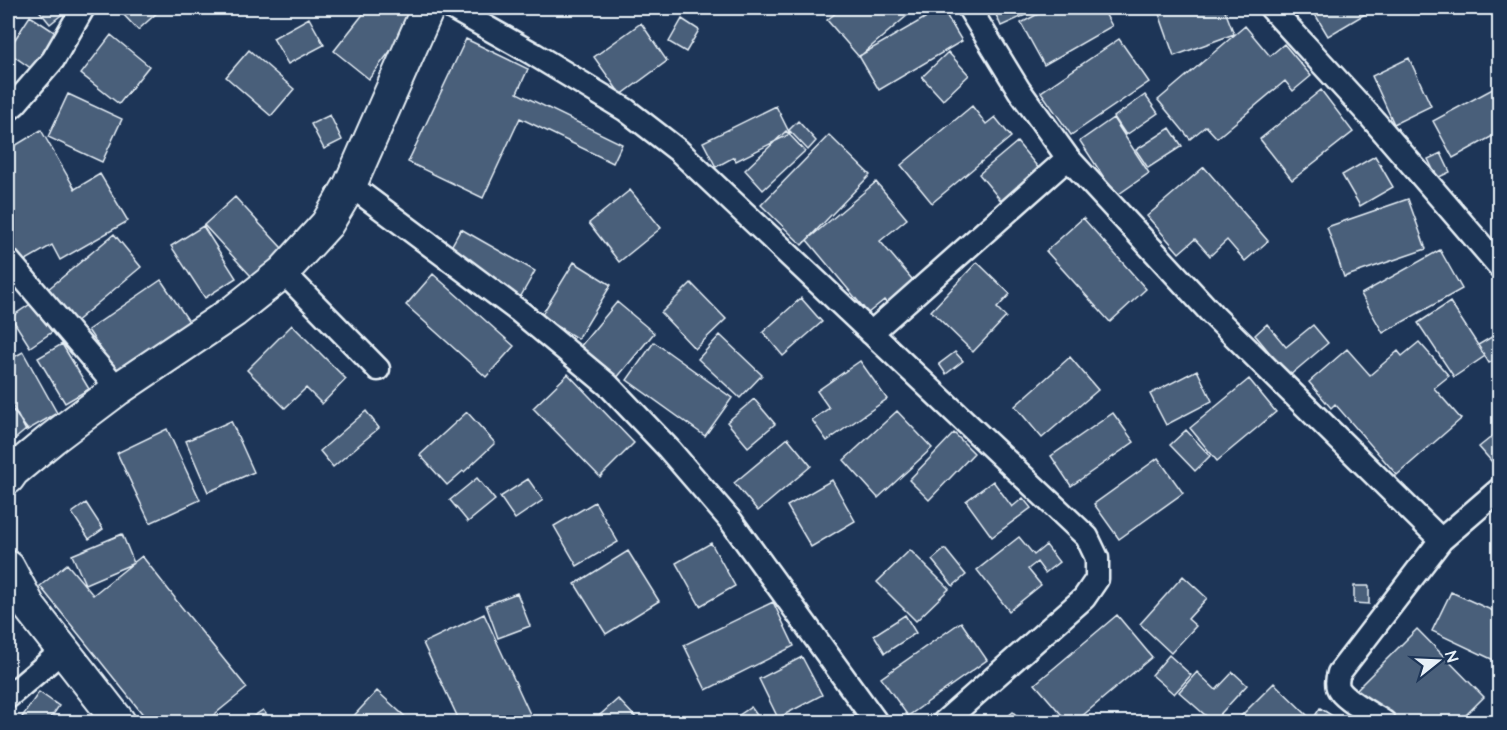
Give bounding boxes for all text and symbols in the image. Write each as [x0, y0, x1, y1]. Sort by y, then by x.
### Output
north arrow [1408, 631, 1468, 691]
text: N [1439, 649, 1463, 665]

